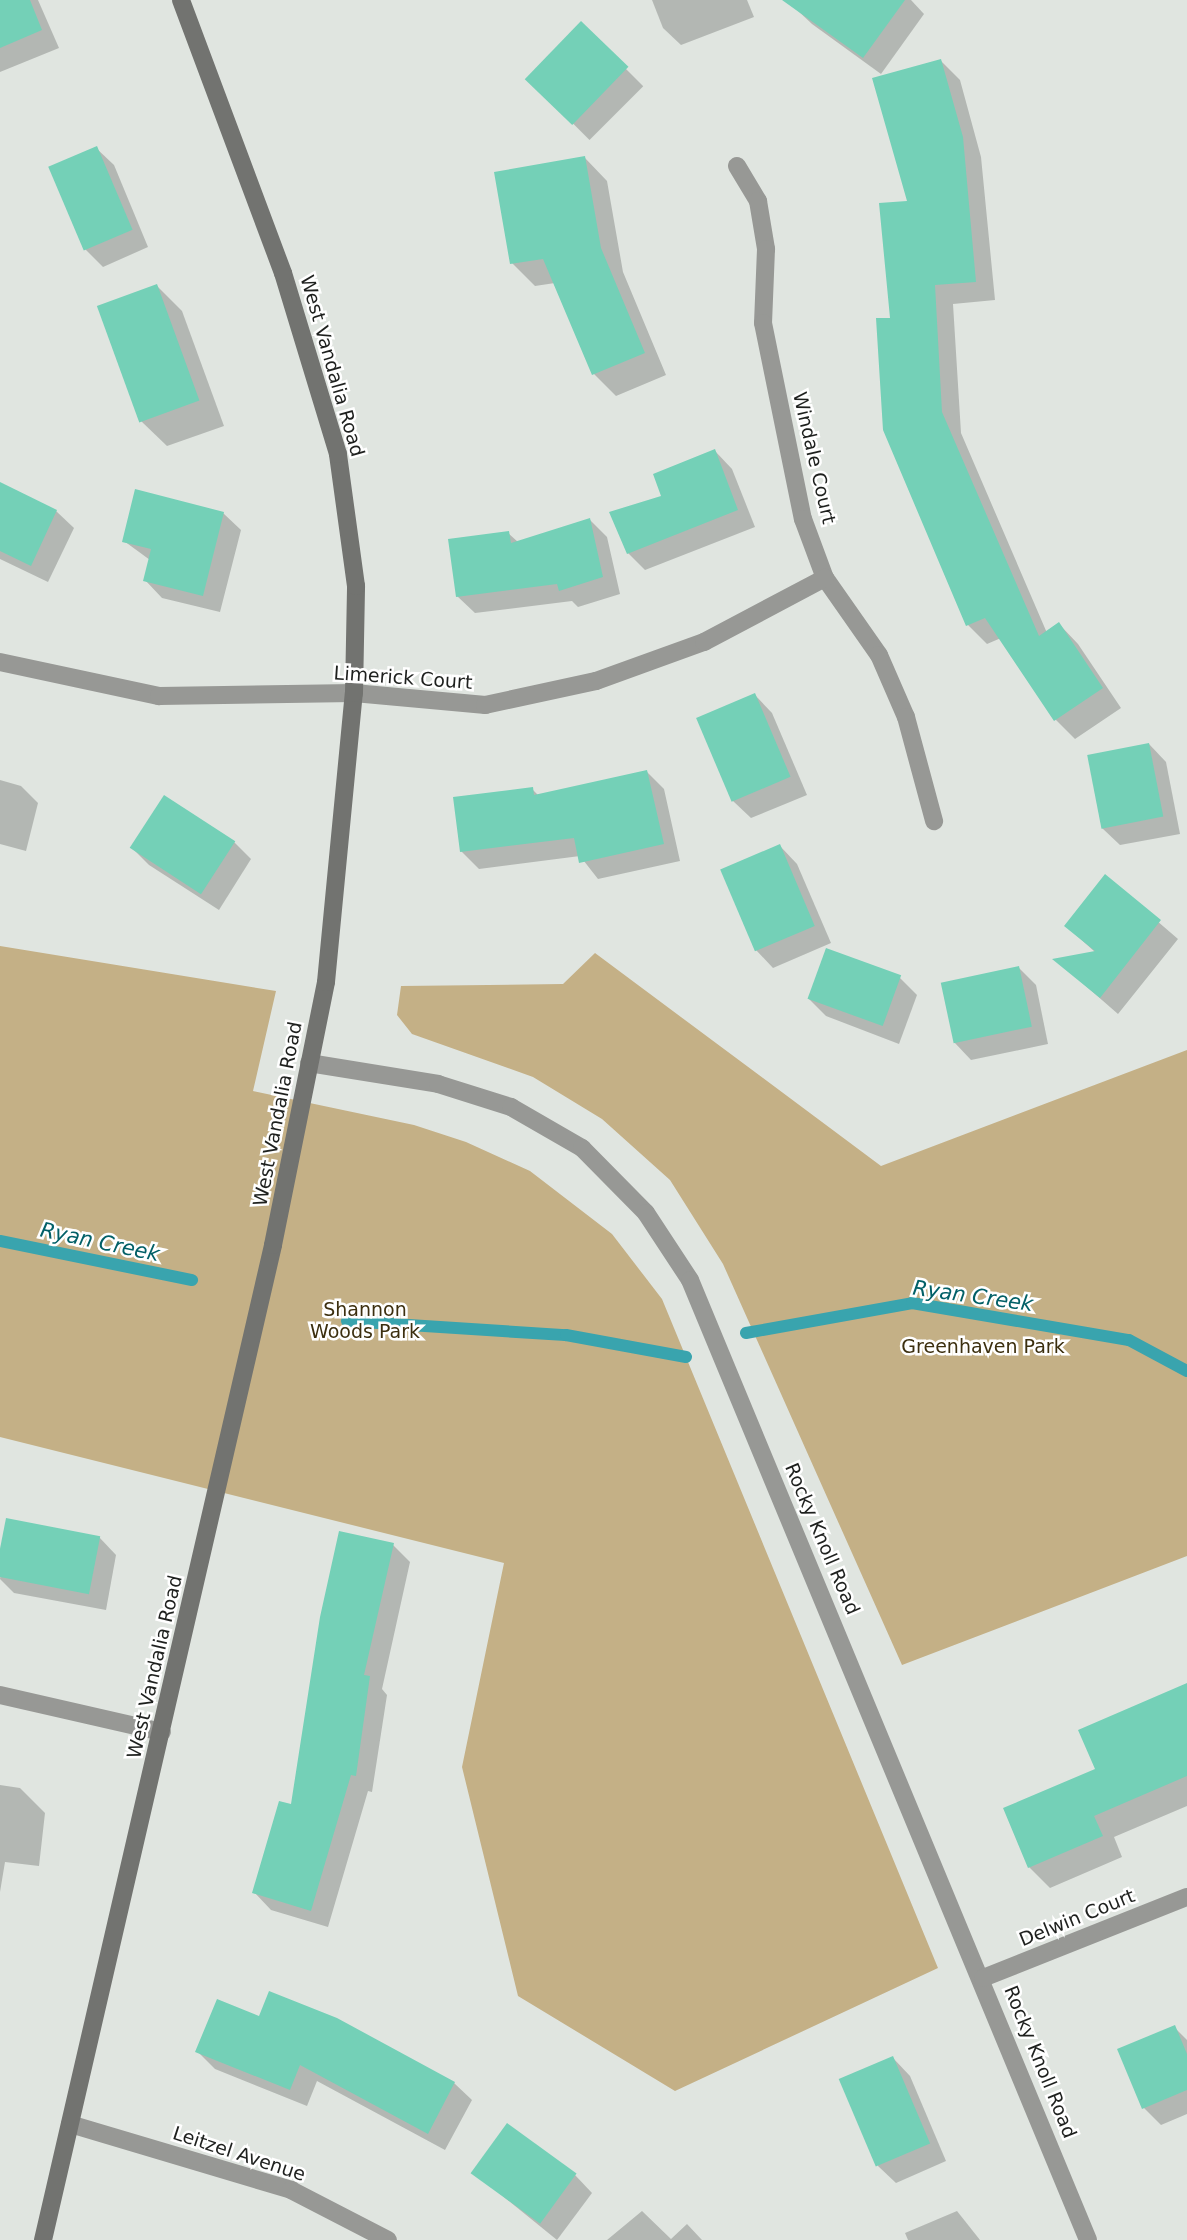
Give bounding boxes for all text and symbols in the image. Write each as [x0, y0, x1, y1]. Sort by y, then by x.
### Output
street label: West Vandalia Road [295, 273, 369, 459]
street label: Windale Court [788, 390, 840, 526]
street label: Limerick Court [333, 662, 473, 694]
street label: West Vandalia Road [249, 1020, 307, 1208]
water label: Ryan Creek [38, 1217, 162, 1267]
water label: Ryan Creek [911, 1275, 1035, 1317]
park label: Shannon Woods Park [310, 1299, 420, 1343]
park label: Greenhaven Park [901, 1336, 1065, 1358]
street label: Rocky Knoll Road [780, 1460, 864, 1618]
street label: West Vandalia Road [123, 1573, 187, 1761]
street label: Delwin Court [1016, 1884, 1138, 1952]
street label: Rocky Knoll Road [999, 1982, 1081, 2142]
street label: Leitzel Avenue [170, 2122, 308, 2186]

